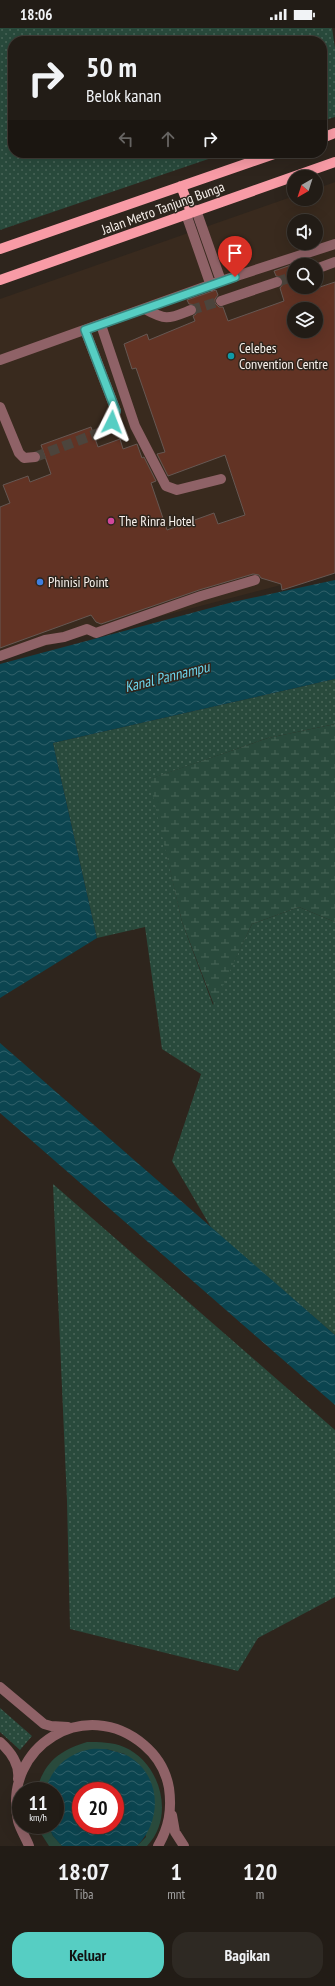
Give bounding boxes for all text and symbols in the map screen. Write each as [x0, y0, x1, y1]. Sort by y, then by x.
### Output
text: 18:06 [20, 5, 52, 24]
text: 50 m [86, 48, 137, 85]
icon: right [20, 52, 72, 104]
text: Belok kanan [86, 84, 161, 107]
icon: left [115, 128, 137, 150]
icon: ahead [157, 128, 179, 150]
icon: right [199, 128, 221, 150]
north arrow [287, 170, 323, 206]
map controls [287, 170, 323, 338]
street label: Jalan Metro Tanjung Bunga [98, 177, 227, 239]
button: sound [287, 214, 323, 250]
pin [218, 236, 252, 277]
icon: arrive [224, 242, 246, 264]
button: search [287, 258, 323, 294]
button: layers [287, 302, 323, 338]
place label: Celebes Convention Centre [239, 339, 328, 373]
marker: Celebes Convention Centre [226, 351, 236, 361]
position arrow [91, 401, 133, 443]
place label: The Rinra Hotel [119, 512, 196, 530]
marker: The Rinra Hotel [106, 516, 116, 526]
place label: Phinisi Point [48, 573, 109, 591]
marker: Phinisi Point [35, 577, 45, 587]
water label: Kanal Pannampu [123, 656, 213, 696]
speed limit sign: 20 [72, 1782, 124, 1834]
text: 11 [28, 1790, 48, 1816]
text: km/h [29, 1811, 47, 1824]
text: 18:07 [58, 1856, 110, 1887]
text: 1 [170, 1856, 182, 1887]
text: 120 [243, 1856, 277, 1887]
text: Tiba [74, 1886, 93, 1903]
text: mnt [167, 1886, 185, 1903]
text: m [256, 1886, 264, 1903]
button: Keluar [12, 1932, 164, 1978]
button: Bagikan [172, 1932, 323, 1978]

